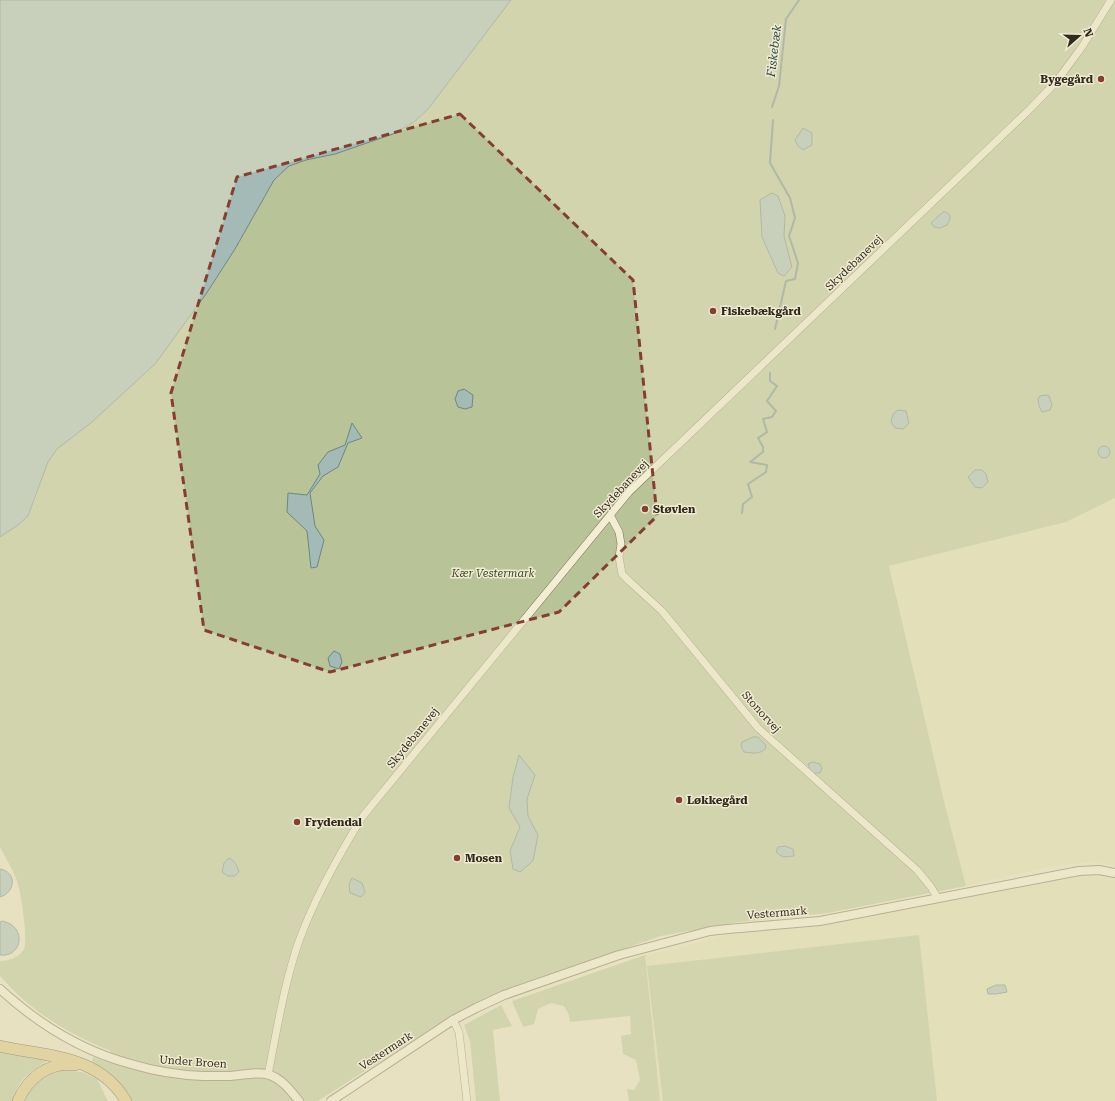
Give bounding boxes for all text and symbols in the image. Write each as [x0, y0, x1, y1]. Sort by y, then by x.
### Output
north arrow [1059, 16, 1099, 56]
water label: Fiskebæk [764, 24, 784, 79]
text: N [1080, 27, 1096, 39]
place label: Bygegård [1040, 73, 1094, 86]
marker: Bygegård [1096, 74, 1106, 84]
street label: Skydebanevej [823, 232, 885, 294]
place label: Fiskebækgård [721, 305, 801, 318]
marker: Fiskebækgård [708, 306, 718, 316]
street label: Skydebanevej [591, 457, 651, 521]
place label: Støvlen [653, 503, 696, 516]
marker: Støvlen [640, 504, 650, 514]
park label: Kær Vestermark [451, 567, 534, 580]
street label: Stonorvej [739, 688, 783, 736]
street label: Skydebanevej [385, 705, 441, 771]
place label: Løkkegård [687, 794, 748, 807]
marker: Løkkegård [674, 795, 684, 805]
place label: Frydendal [305, 816, 362, 829]
marker: Frydendal [292, 817, 302, 827]
place label: Mosen [465, 852, 503, 865]
marker: Mosen [452, 853, 462, 863]
street label: Vestermark [746, 904, 808, 922]
street label: Vestermark [357, 1029, 415, 1073]
street label: Under Broen [159, 1053, 227, 1071]

